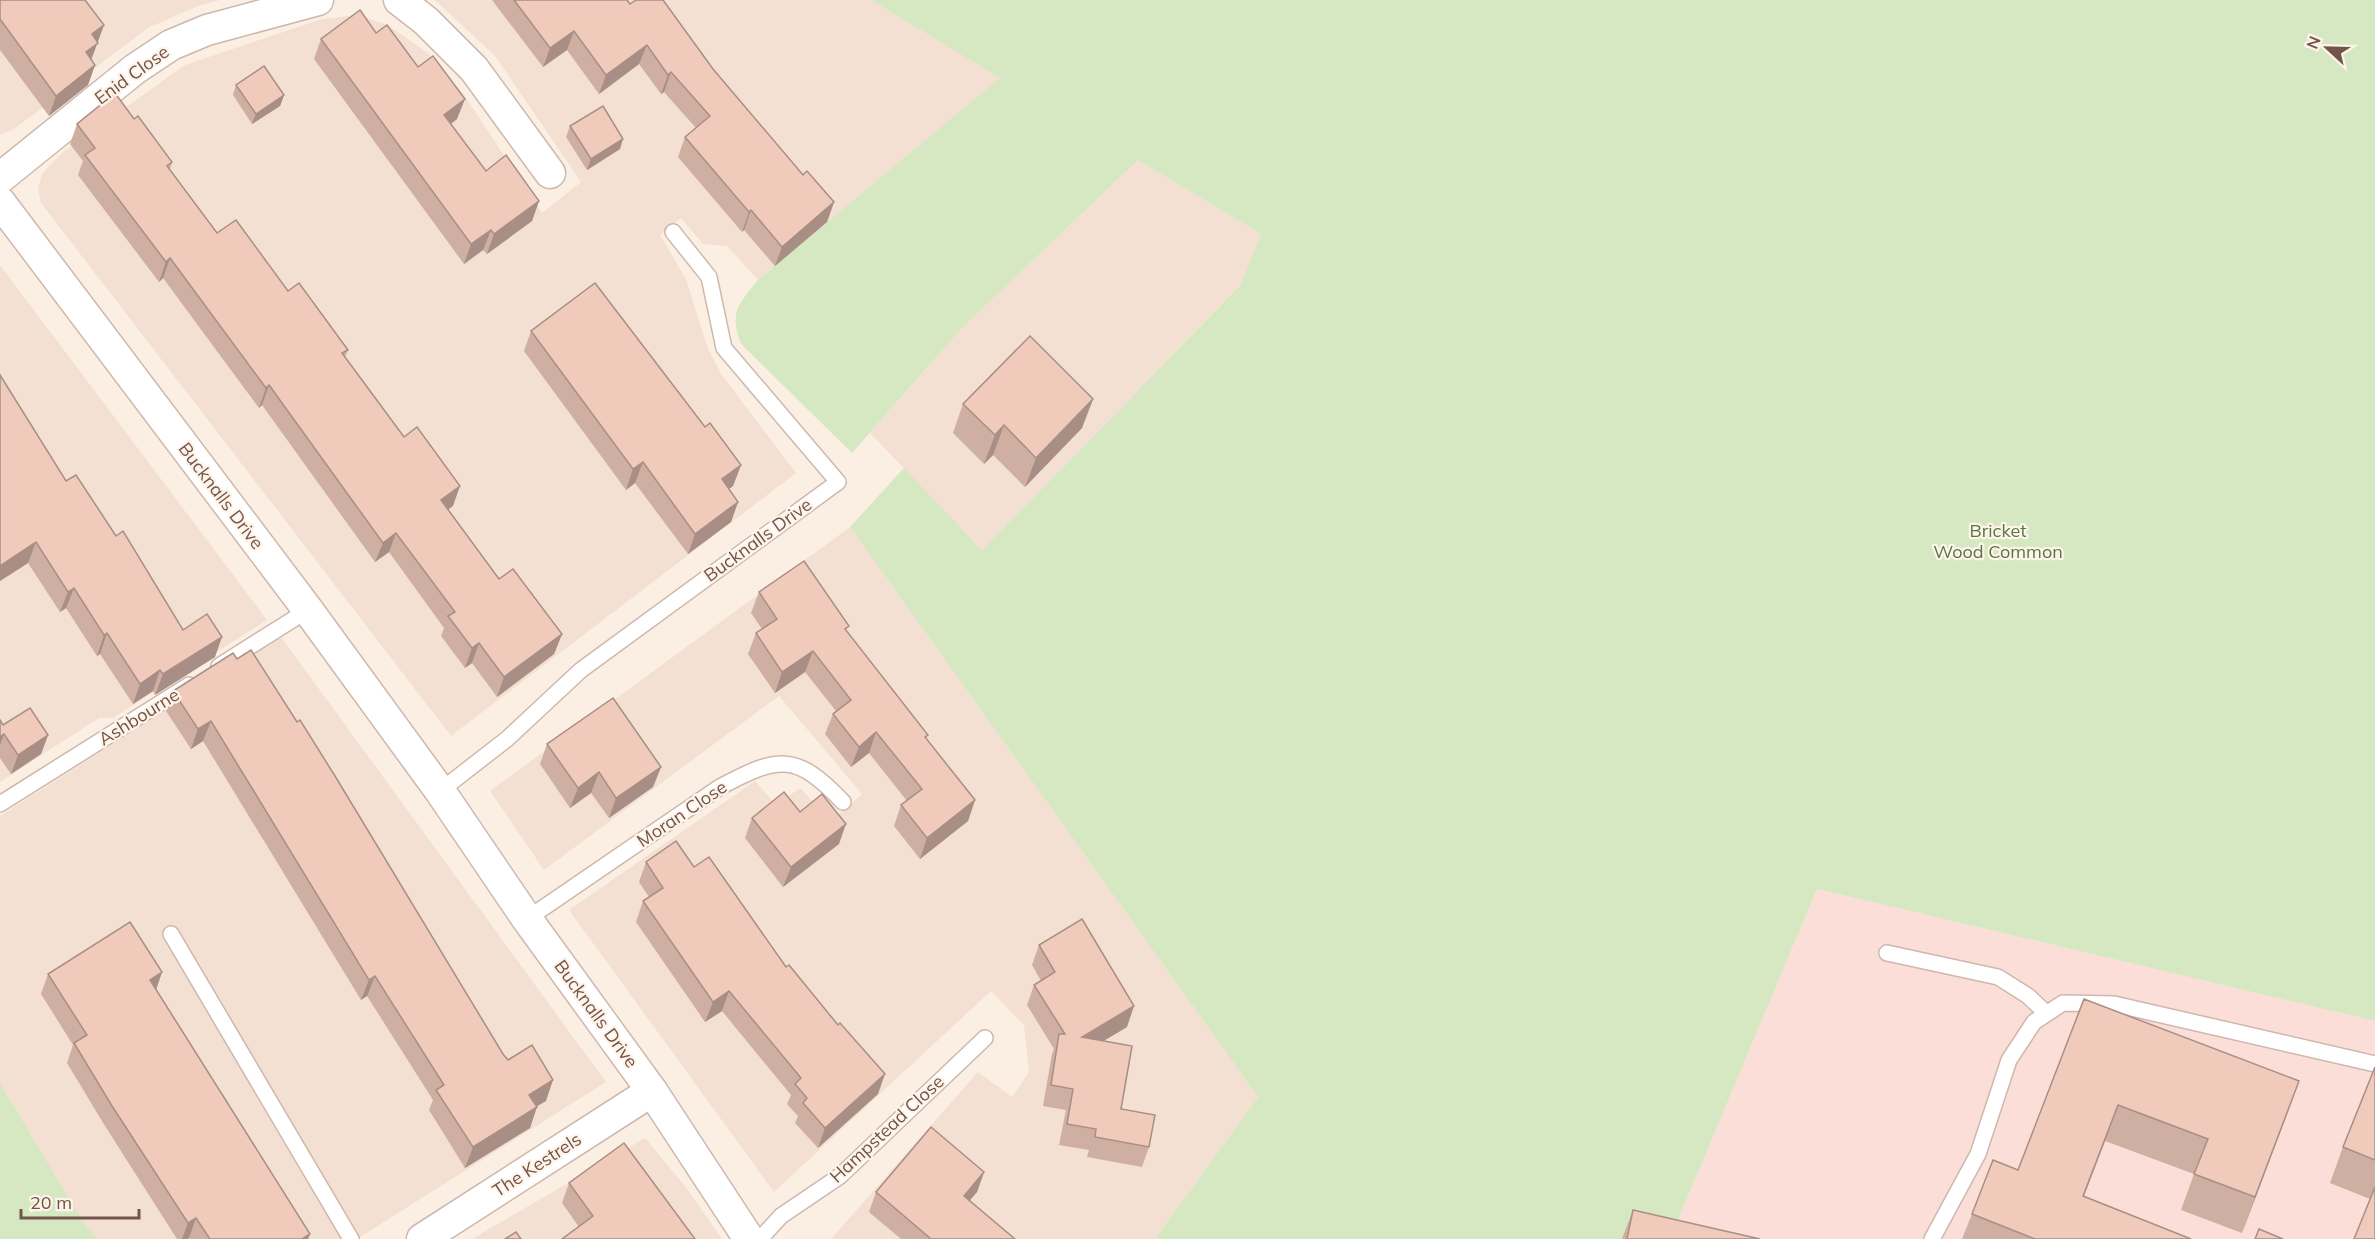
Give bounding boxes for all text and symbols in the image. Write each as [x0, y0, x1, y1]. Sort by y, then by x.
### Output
north arrow [2297, 18, 2357, 78]
text: N [2302, 33, 2325, 52]
street label: Enid Close [90, 40, 173, 109]
street label: Bucknalls Drive [174, 438, 269, 554]
street label: Bucknalls Drive [699, 493, 816, 586]
park label: Bricket Wood Common [1933, 519, 2063, 563]
street label: Ashbourne [94, 683, 183, 750]
street label: Moran Close [632, 775, 731, 852]
street label: Bucknalls Drive [550, 955, 643, 1072]
street label: Hampstead Close [825, 1070, 949, 1187]
street label: The Kestrels [488, 1127, 586, 1202]
scale bar [21, 1182, 140, 1220]
text: 20 m [30, 1191, 72, 1214]

